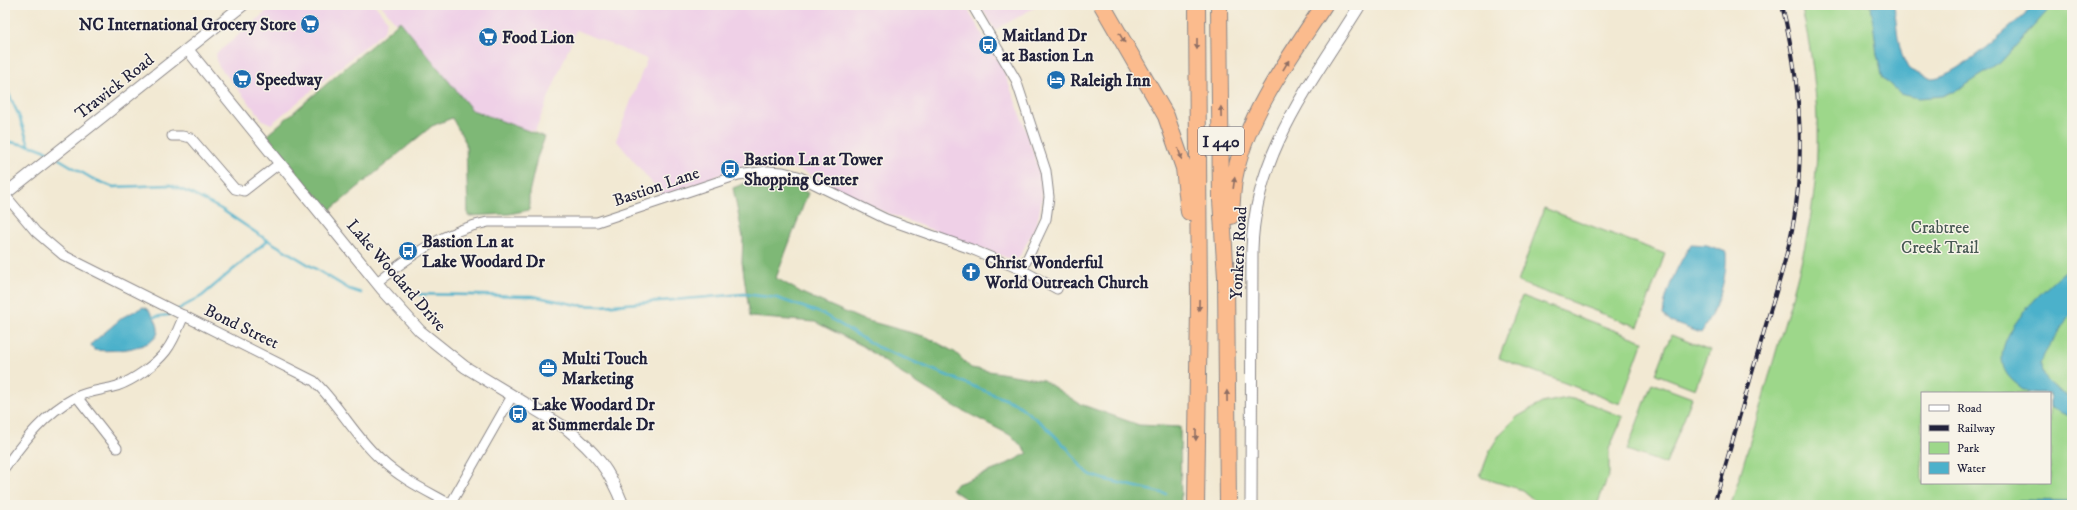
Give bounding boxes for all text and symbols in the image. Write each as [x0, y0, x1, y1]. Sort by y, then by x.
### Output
supermarket icon: NC International Grocery Store [299, 13, 321, 35]
place label: NC International Grocery Store [79, 14, 296, 36]
place label: Maitland Dr at Bastion Ln [1002, 25, 1094, 67]
supermarket icon: Food Lion [477, 26, 499, 48]
place label: Food Lion [502, 27, 574, 49]
one-way arrow [1119, 32, 1126, 44]
bus stop icon: Maitland Dr at Bastion Ln [977, 34, 999, 56]
one-way arrow [1194, 38, 1200, 51]
street label: Trawick Road [71, 49, 159, 125]
one-way arrow [1283, 59, 1290, 71]
supermarket icon: Speedway [231, 68, 253, 90]
place label: Speedway [256, 69, 323, 91]
hotel icon: Raleigh Inn [1045, 69, 1067, 91]
place label: Raleigh Inn [1070, 70, 1151, 92]
one-way arrow [1218, 105, 1224, 118]
road number: I 440 [1198, 127, 1244, 155]
place label: Bastion Ln at Tower Shopping Center [744, 149, 884, 191]
one-way arrow [1177, 149, 1183, 161]
bus stop icon: Bastion Ln at Tower Shopping Center [719, 158, 741, 180]
street label: Bastion Lane [610, 162, 702, 212]
one-way arrow [1231, 177, 1237, 189]
street label: Yonkers Road [1226, 206, 1252, 300]
street label: Lake Woodard Drive [341, 215, 451, 336]
park label: Crabtree Creek Trail [1901, 217, 1979, 259]
place label: Bastion Ln at Lake Woodard Dr [422, 231, 545, 273]
bus stop icon: Bastion Ln at Lake Woodard Dr [397, 240, 419, 262]
place label: Christ Wonderful World Outreach Church [984, 252, 1148, 294]
church icon: Christ Wonderful World Outreach Church [960, 261, 982, 283]
street label: Bond Street [201, 299, 283, 355]
one-way arrow [1196, 299, 1202, 312]
place label: Multi Touch Marketing [562, 348, 648, 390]
office icon: Multi Touch Marketing [537, 357, 559, 379]
one-way arrow [1224, 389, 1230, 402]
legend [1921, 392, 2051, 484]
place label: Lake Woodard Dr at Summerdale Dr [532, 394, 655, 436]
text: Road [1957, 401, 1982, 416]
bus stop icon: Lake Woodard Dr at Summerdale Dr [507, 403, 529, 425]
text: Railway [1957, 421, 1995, 436]
one-way arrow [1193, 429, 1199, 442]
text: Park [1957, 441, 1979, 456]
text: Water [1956, 461, 1986, 476]

